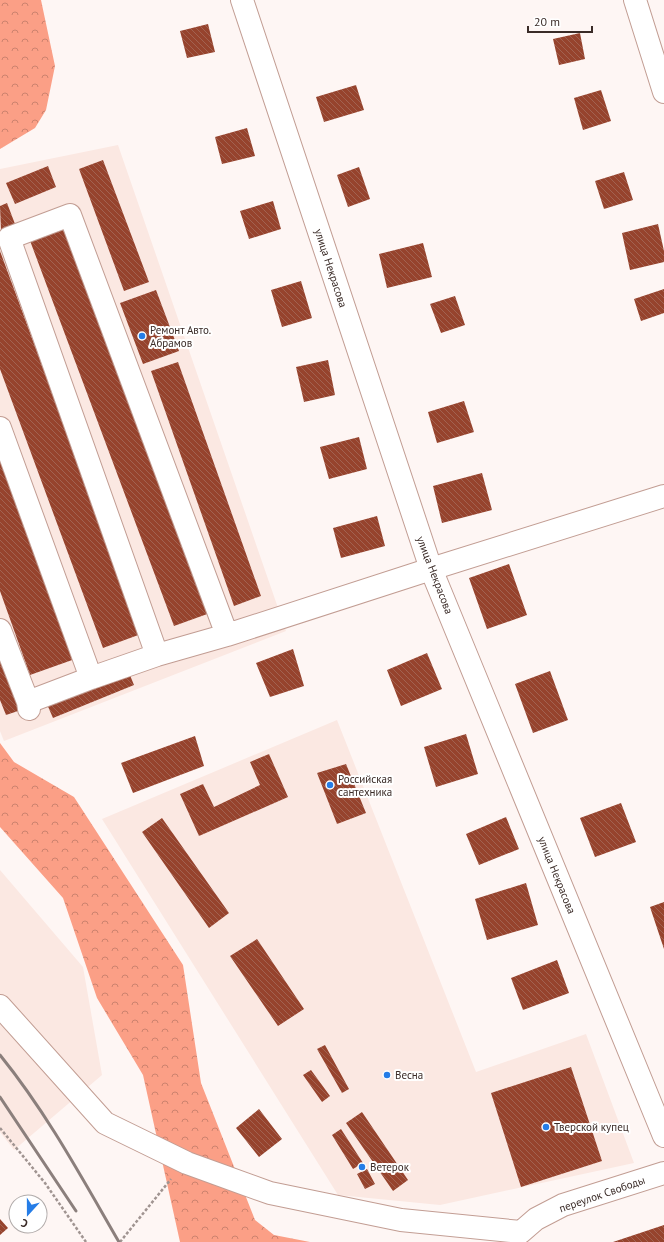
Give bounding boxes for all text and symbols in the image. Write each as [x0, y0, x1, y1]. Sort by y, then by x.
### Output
scale bar [528, 8, 592, 34]
text: 20 m [534, 14, 560, 29]
street label: улица Некрасова [312, 227, 350, 309]
place label: Ремонт Авто. Абрамов [150, 323, 211, 350]
marker: Ремонт Авто. Абрамов [137, 331, 147, 341]
street label: улица Некрасова [414, 534, 456, 616]
place label: Российская сантехника [338, 772, 392, 799]
marker: Российская сантехника [325, 780, 335, 790]
street label: улица Некрасова [535, 834, 579, 916]
place label: Весна [395, 1068, 423, 1082]
marker: Весна [382, 1070, 392, 1080]
place label: Тверской купец [554, 1120, 629, 1134]
marker: Тверской купец [541, 1122, 551, 1132]
place label: Ветерок [370, 1160, 410, 1174]
marker: Ветерок [357, 1162, 367, 1172]
street label: переулок Свободы [557, 1173, 647, 1215]
north arrow [8, 1194, 48, 1234]
text: С [19, 1216, 30, 1231]

